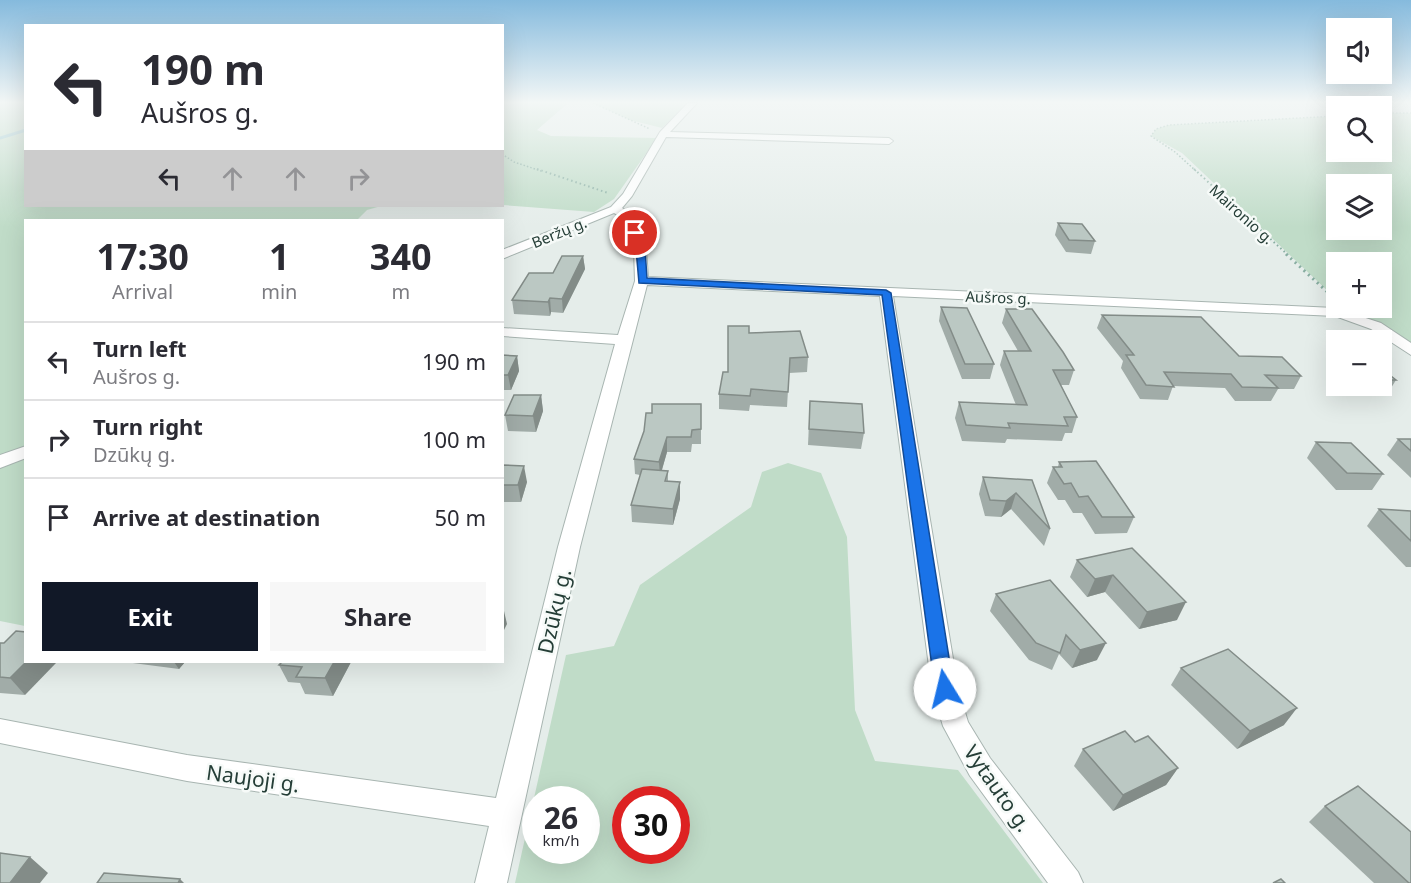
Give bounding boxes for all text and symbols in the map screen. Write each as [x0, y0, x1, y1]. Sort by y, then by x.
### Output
map controls [1326, 18, 1392, 396]
button: sound [1326, 18, 1392, 84]
text: 190 m [141, 40, 265, 97]
icon: left [42, 48, 120, 126]
text: Aušros g. [141, 94, 259, 131]
button: search [1326, 96, 1392, 162]
icon: left [153, 162, 186, 195]
icon: ahead [216, 162, 249, 195]
icon: ahead [279, 162, 312, 195]
icon: right [342, 162, 375, 195]
button: layers [1326, 174, 1392, 240]
street label: Maironio g. [1205, 180, 1279, 248]
pin [609, 207, 660, 258]
street label: Beržų g. [528, 212, 590, 252]
icon: arrive [618, 216, 651, 249]
text: 17:30 [96, 232, 189, 281]
text: 1 [269, 232, 290, 281]
text: 340 [370, 232, 432, 281]
button: + [1326, 252, 1392, 318]
text: Arrival [112, 278, 173, 305]
text: min [261, 278, 297, 305]
text: m [391, 278, 410, 305]
street label: Aušros g. [965, 286, 1031, 308]
button: − [1326, 330, 1392, 396]
text: Turn left [93, 333, 187, 363]
icon: left [42, 345, 75, 378]
text: 190 m [422, 346, 486, 376]
text: Aušros g. [93, 363, 180, 390]
text: Turn right [93, 411, 203, 441]
icon: right [42, 423, 75, 456]
text: 100 m [422, 424, 486, 454]
text: Dzūkų g. [93, 441, 175, 468]
icon: arrive [42, 501, 75, 534]
text: Arrive at destination [93, 502, 320, 532]
text: 50 m [435, 502, 486, 532]
street label: Dzūkų g. [531, 566, 577, 656]
button: Exit [42, 582, 258, 651]
button: Share [270, 582, 486, 651]
position arrow [913, 657, 977, 721]
street label: Vytauto g. [958, 739, 1038, 837]
street label: Naujoji g. [205, 758, 301, 798]
speed limit sign: 30 [612, 786, 690, 864]
text: 26 [544, 797, 578, 838]
text: km/h [543, 830, 579, 850]

